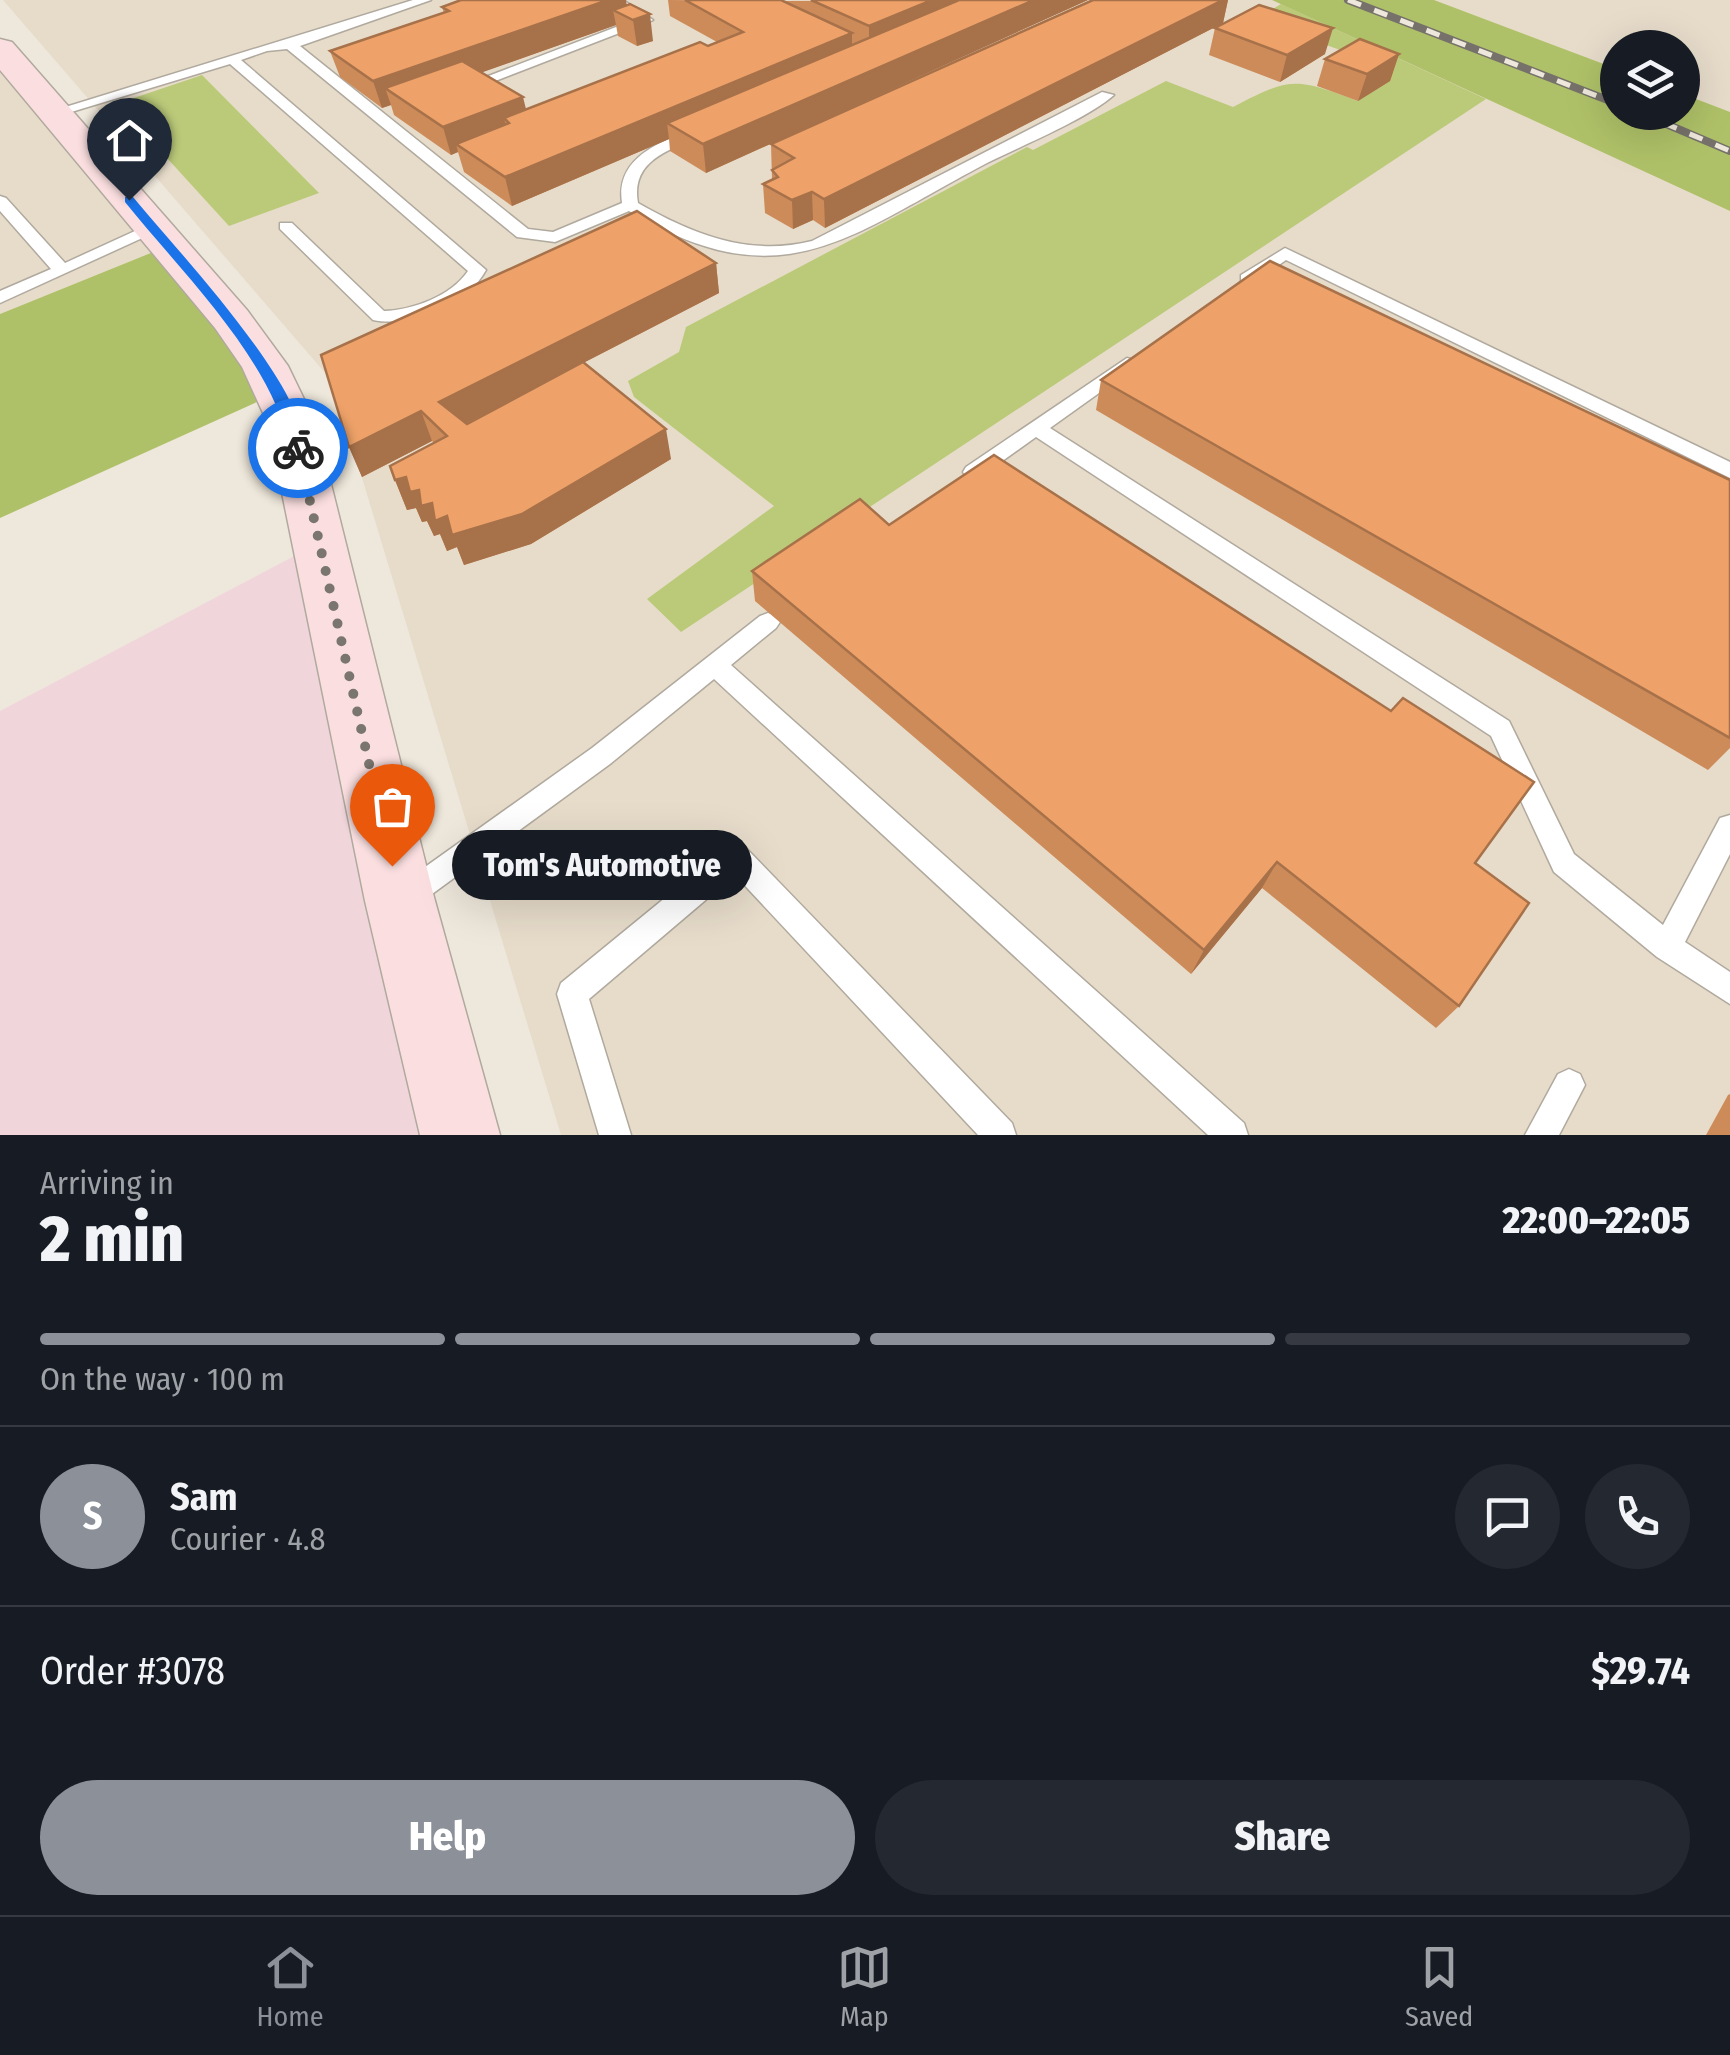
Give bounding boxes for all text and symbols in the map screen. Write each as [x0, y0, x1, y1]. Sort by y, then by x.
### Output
map controls [1600, 30, 1700, 130]
button: layers [1600, 30, 1700, 130]
pin [87, 98, 172, 201]
icon: home [102, 113, 157, 168]
courier [248, 398, 348, 498]
icon: bike [271, 421, 326, 476]
pin [350, 764, 435, 867]
icon: bag [365, 779, 420, 834]
callout: Tom's Automotive [452, 831, 752, 901]
text: Tom's Automotive [483, 846, 721, 884]
text: Arriving in [40, 1164, 174, 1202]
text: 22:00–22:05 [1502, 1197, 1690, 1243]
text: 2 min [40, 1200, 184, 1278]
text: On the way · 100 m [40, 1360, 285, 1398]
button: chat [1455, 1464, 1560, 1569]
button: phone [1585, 1464, 1690, 1569]
text: Sam [170, 1474, 238, 1520]
text: S [83, 1493, 102, 1539]
text: Courier · 4.8 [170, 1520, 326, 1558]
text: Order #3078 [40, 1648, 225, 1694]
text: $29.74 [1591, 1648, 1690, 1694]
button: Help [40, 1780, 855, 1895]
button: Share [875, 1780, 1690, 1895]
tab: Home [257, 1940, 324, 2033]
tab: Map [837, 1940, 892, 2033]
tab: Saved [1405, 1940, 1473, 2033]

